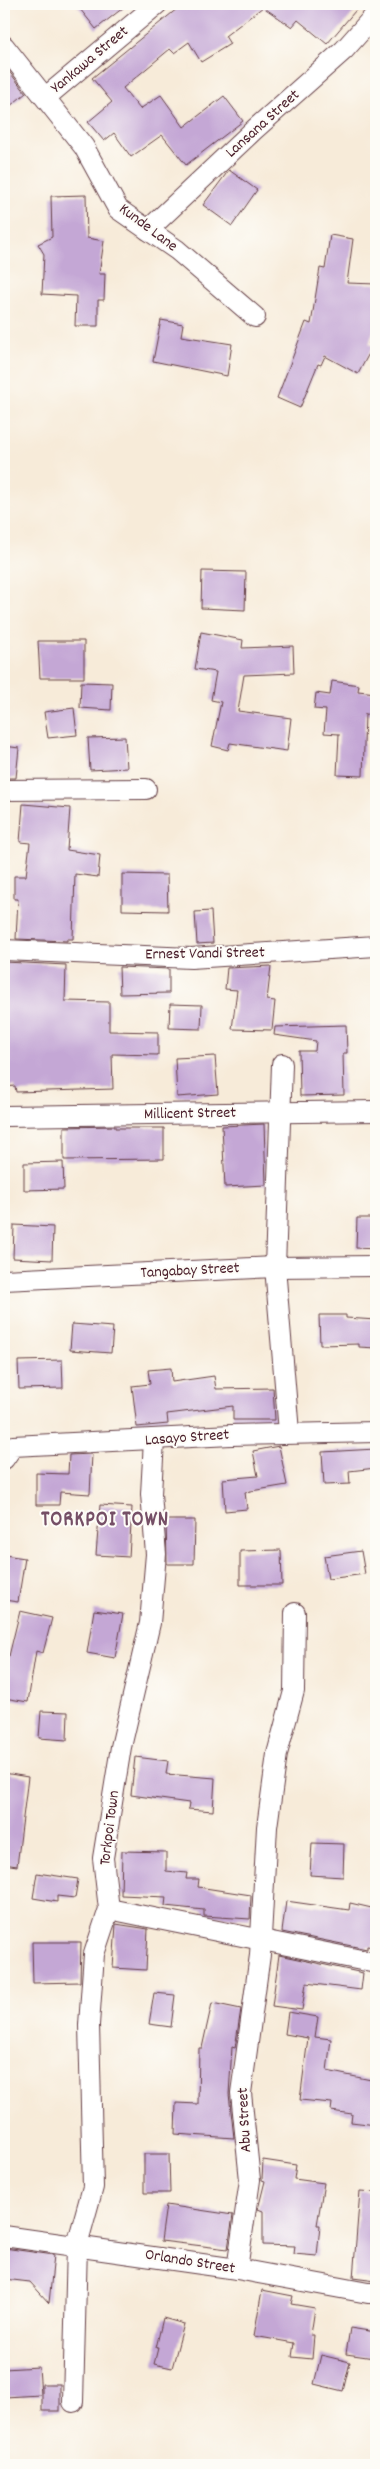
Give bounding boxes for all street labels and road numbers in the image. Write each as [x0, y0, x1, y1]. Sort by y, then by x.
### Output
street label: Yankawa Street [46, 21, 134, 99]
street label: Lansana Street [221, 84, 305, 164]
street label: Kunde Lane [114, 198, 182, 258]
street label: Ernest Vandi Street [145, 941, 265, 967]
street label: Millicent Street [144, 1102, 236, 1126]
street label: Tangabay Street [140, 1257, 240, 1285]
street label: Lasayo Street [144, 1424, 230, 1452]
street label: Torkpoi Town [94, 1789, 126, 1867]
street label: Abu Street [232, 2087, 258, 2153]
street label: Orlando Street [143, 2244, 237, 2280]

